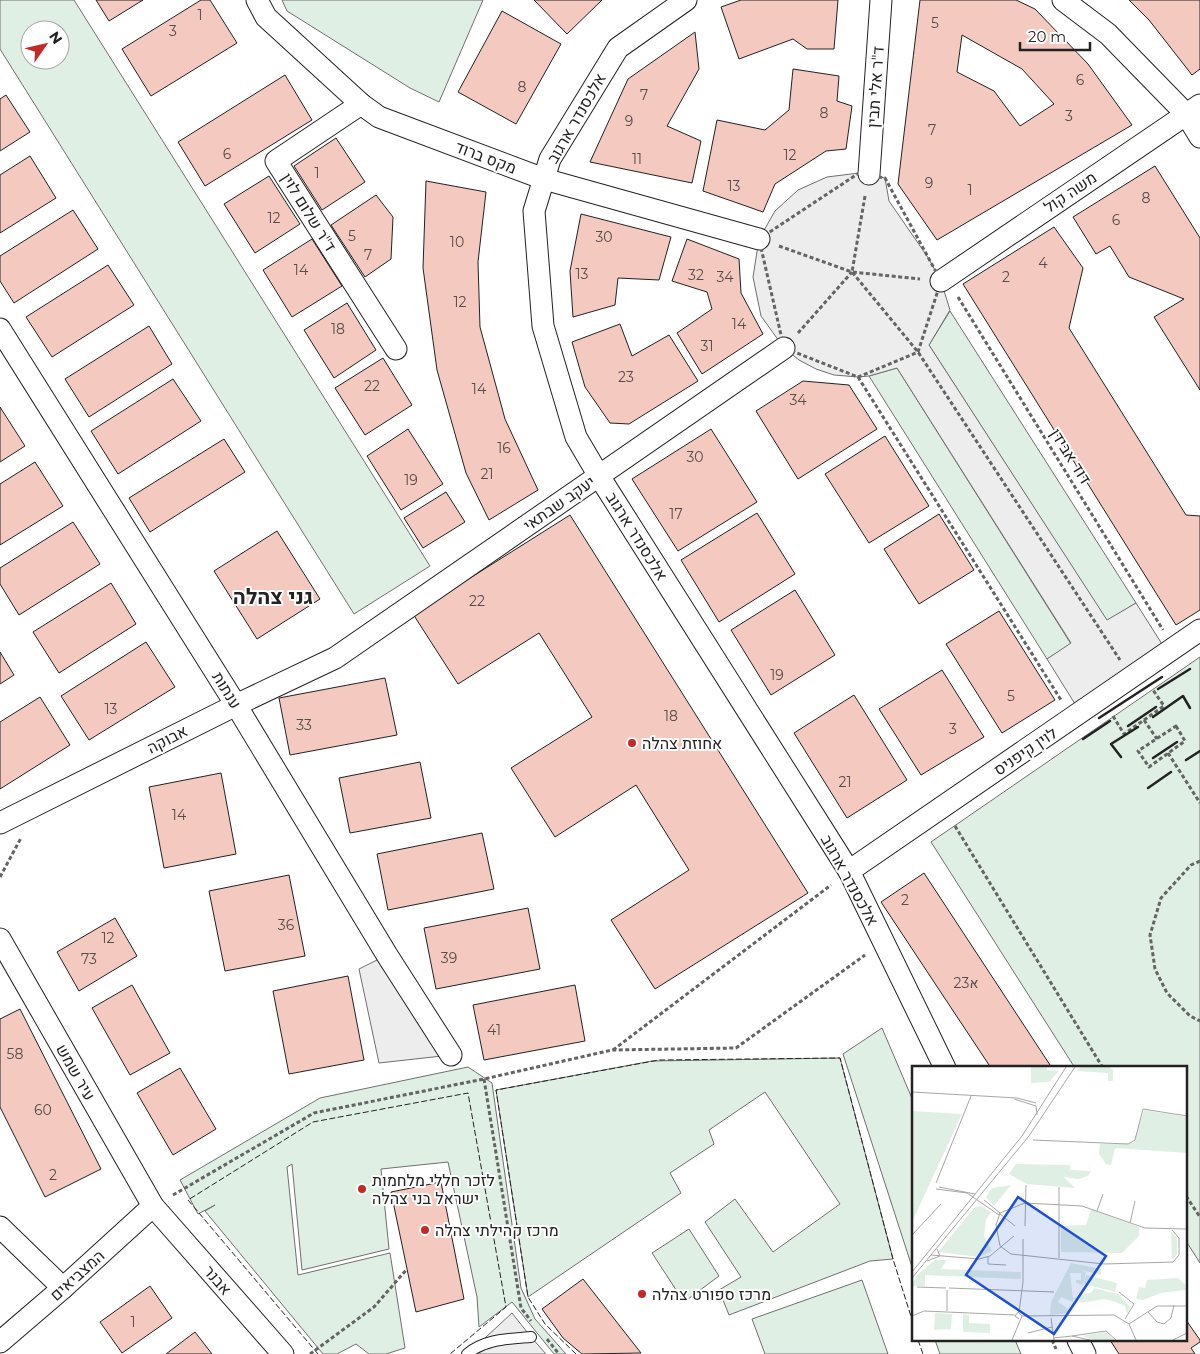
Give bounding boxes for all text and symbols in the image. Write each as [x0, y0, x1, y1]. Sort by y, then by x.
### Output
house number: 1 [197, 6, 203, 24]
house number: 5 [931, 14, 939, 32]
north arrow [20, 20, 70, 70]
scale bar [1020, 20, 1090, 52]
house number: 3 [169, 22, 177, 40]
text: 20 m [1028, 27, 1066, 46]
text: N [45, 28, 66, 47]
street label: ד"ר אלי תבין [863, 46, 888, 128]
street label: אלכסנדר ארגוב [543, 70, 610, 167]
house number: 6 [1076, 71, 1085, 89]
house number: 8 [518, 78, 527, 96]
house number: 7 [640, 86, 648, 104]
house number: 8 [820, 104, 829, 122]
house number: 3 [1065, 107, 1073, 125]
house number: 9 [625, 112, 633, 130]
house number: 7 [928, 121, 936, 139]
street label: מקס ברוד [453, 137, 519, 178]
house number: 6 [223, 145, 232, 163]
house number: 12 [783, 146, 797, 164]
house number: 11 [632, 150, 642, 168]
house number: 1 [314, 164, 320, 182]
street label: משה קול [1040, 168, 1100, 217]
street label: ד"ר שלום לוין [277, 170, 340, 255]
house number: 9 [925, 174, 933, 192]
house number: 13 [728, 177, 741, 195]
house number: 1 [967, 181, 973, 199]
house number: 8 [1142, 189, 1151, 207]
house number: 12 [267, 209, 281, 227]
house number: 6 [1112, 211, 1121, 229]
house number: 5 [348, 227, 356, 245]
house number: 30 [595, 228, 613, 246]
house number: 10 [450, 233, 464, 251]
house number: 7 [364, 246, 372, 264]
house number: 4 [1038, 254, 1048, 272]
house number: 14 [294, 261, 309, 279]
house number: 13 [576, 265, 589, 283]
house number: 32 [688, 266, 704, 284]
house number: 34 [716, 268, 734, 286]
house number: 2 [1002, 268, 1010, 286]
house number: 12 [453, 293, 467, 311]
house number: 14 [732, 315, 747, 333]
house number: 18 [331, 320, 345, 338]
house number: 31 [701, 337, 713, 355]
house number: 23 [618, 368, 634, 386]
house number: 22 [364, 377, 380, 395]
house number: 14 [472, 380, 487, 398]
house number: 34 [789, 391, 807, 409]
street label: דוד אבידן [1046, 425, 1095, 488]
house number: 16 [497, 439, 511, 457]
house number: 30 [686, 448, 704, 466]
house number: 21 [480, 465, 494, 483]
house number: 19 [404, 471, 418, 489]
street label: יעקב שבתאי [520, 472, 599, 535]
street label: אלכסנדר ארגוב [602, 488, 671, 584]
house number: 17 [669, 505, 683, 523]
district label: גני צהלה [233, 584, 313, 609]
house number: 22 [469, 592, 485, 610]
house number: 19 [770, 666, 784, 684]
street label: ענתות [208, 668, 245, 712]
house number: 5 [1007, 687, 1015, 705]
house number: 13 [105, 700, 118, 718]
house number: 18 [664, 707, 678, 725]
house number: 33 [296, 716, 312, 734]
house number: 3 [949, 720, 957, 738]
street label: אבוקה [144, 721, 191, 758]
street label: לוין קיפניס [990, 723, 1061, 779]
place label: אחוזת צהלה [642, 734, 722, 753]
marker: אחוזת צהלה [626, 737, 638, 749]
house number: 21 [838, 773, 852, 791]
house number: 14 [172, 806, 187, 824]
street label: אלכסנדר ארגוב [817, 832, 882, 929]
house number: 2 [901, 891, 909, 909]
house number: 36 [278, 916, 295, 934]
house number: 12 [101, 929, 115, 947]
house number: 39 [441, 949, 457, 967]
house number: 73 [81, 950, 97, 968]
house number: 23א [954, 974, 978, 992]
house number: 41 [487, 1021, 501, 1039]
street label: עיר שמש [52, 1041, 99, 1104]
house number: 58 [7, 1045, 23, 1063]
inset map [912, 1066, 1188, 1342]
house number: 60 [34, 1101, 52, 1119]
house number: 2 [49, 1166, 57, 1184]
place label: לזכר חללי מלחמות ישראל בני צהלה [372, 1171, 495, 1208]
marker: לזכר חללי מלחמות ישראל בני צהלה [356, 1183, 368, 1195]
place label: מרכז קהילתי צהלה [435, 1221, 559, 1240]
marker: מרכז קהילתי צהלה [419, 1224, 431, 1236]
street label: המצביאים [46, 1246, 109, 1305]
street label: אבנר [200, 1262, 235, 1299]
place label: מרכז ספורט צהלה [652, 1285, 771, 1304]
marker: מרכז ספורט צהלה [636, 1288, 648, 1300]
house number: 1 [130, 1313, 136, 1331]

